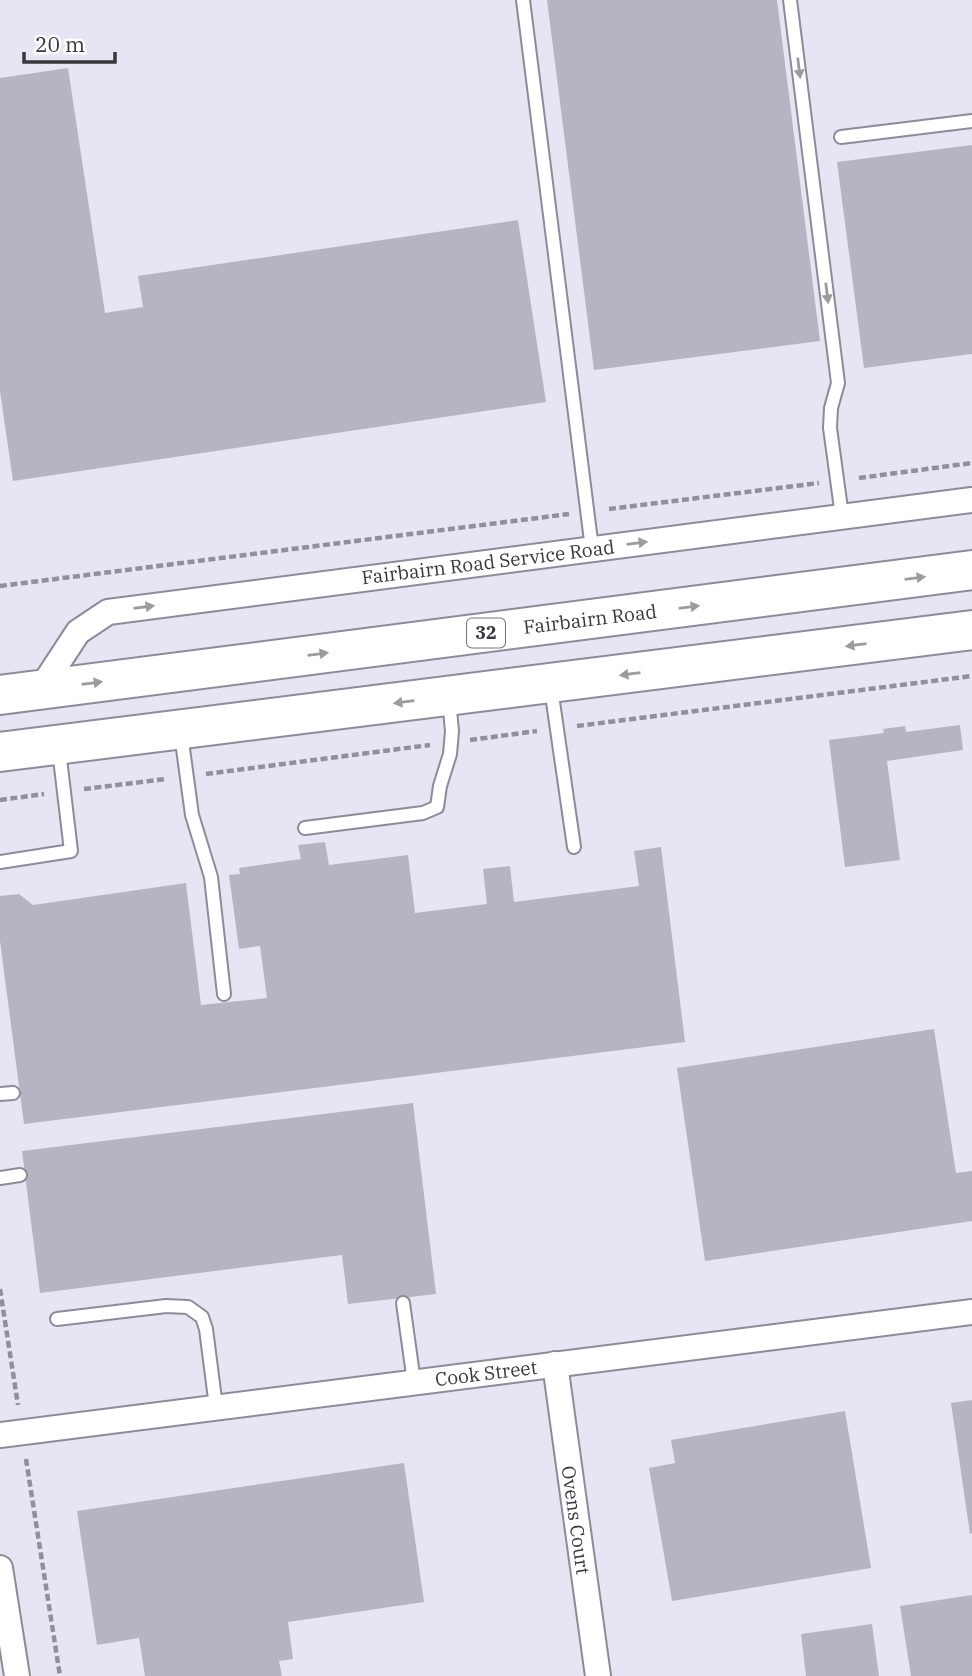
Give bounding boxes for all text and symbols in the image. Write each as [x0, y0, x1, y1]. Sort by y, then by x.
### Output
scale bar [24, 21, 116, 65]
text: 20 m [35, 30, 85, 58]
one-way arrow [793, 57, 804, 79]
one-way arrow [821, 283, 832, 305]
street label: Fairbairn Road Service Road [360, 535, 616, 589]
one-way arrow [626, 537, 648, 548]
one-way arrow [904, 572, 926, 583]
street label: Fairbairn Road [522, 599, 658, 639]
one-way arrow [133, 601, 155, 612]
one-way arrow [678, 601, 700, 612]
road number: 32 [467, 618, 505, 648]
one-way arrow [845, 640, 867, 651]
one-way arrow [307, 649, 329, 660]
one-way arrow [619, 669, 641, 680]
one-way arrow [81, 677, 103, 688]
one-way arrow [393, 696, 415, 707]
street label: Cook Street [434, 1355, 539, 1391]
street label: Ovens Court [556, 1464, 596, 1576]

